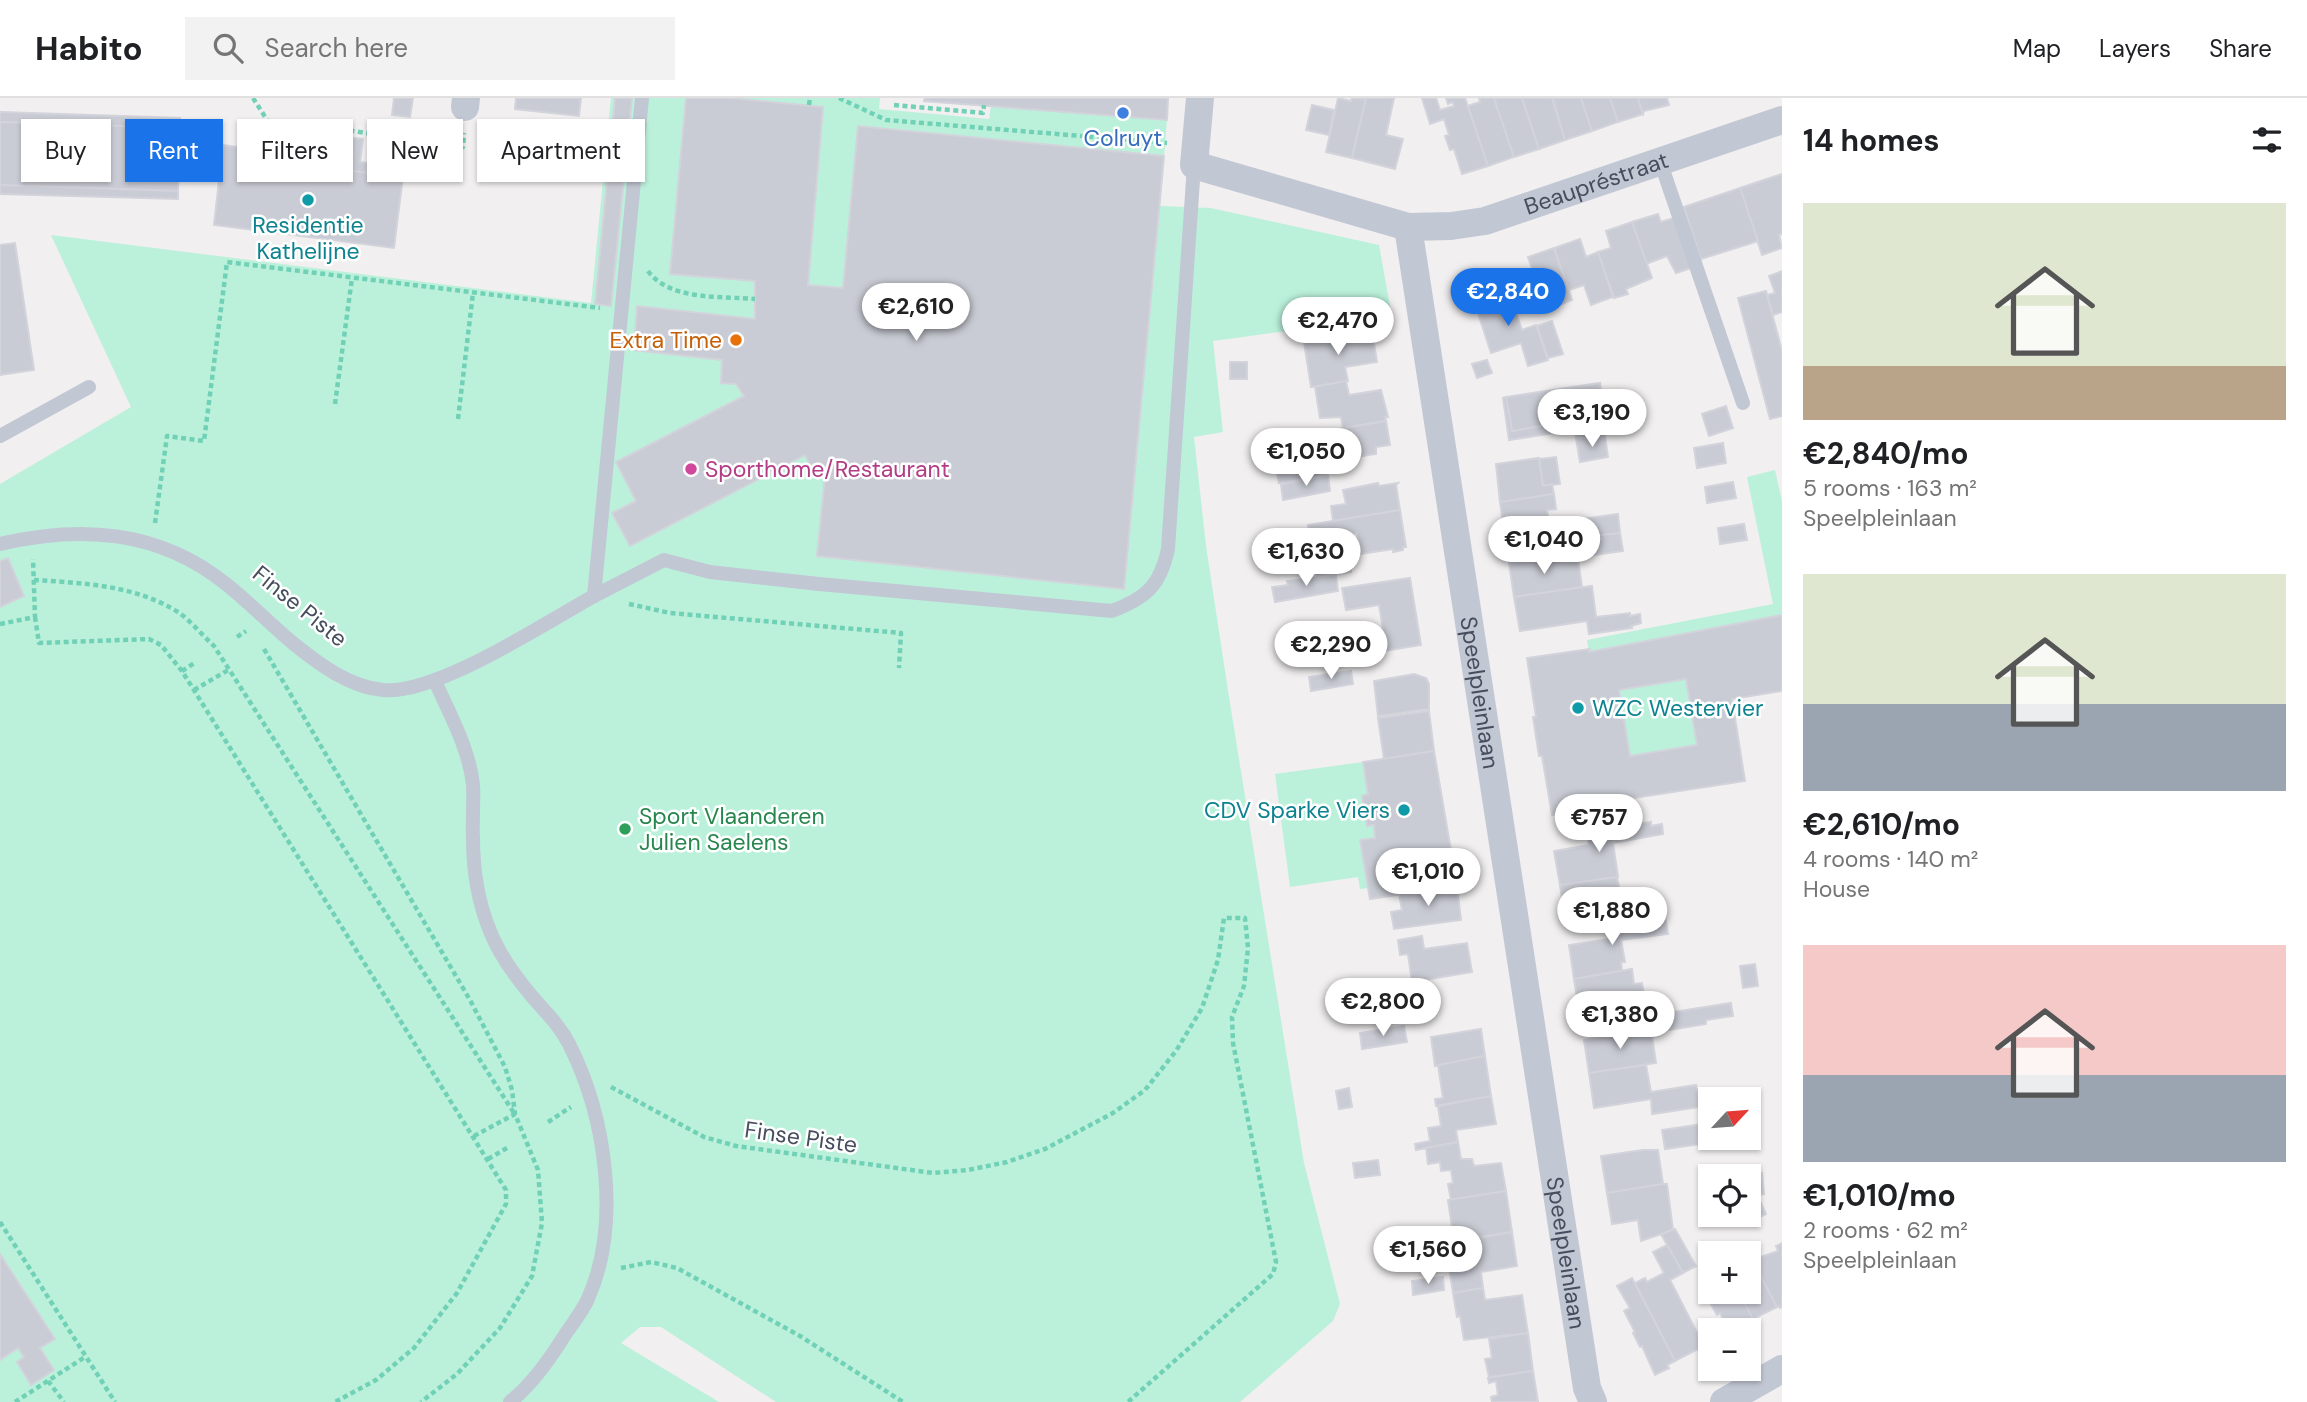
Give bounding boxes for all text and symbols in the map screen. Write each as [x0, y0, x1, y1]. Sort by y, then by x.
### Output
search box [185, 17, 675, 80]
text: Habito [35, 27, 143, 70]
icon: search [209, 29, 247, 67]
text: Search here [265, 31, 408, 65]
text: Map [2013, 33, 2061, 64]
text: Layers [2099, 33, 2171, 64]
text: Share [2209, 33, 2272, 64]
marker: Colruyt [1115, 105, 1131, 121]
chip: Buy [21, 119, 111, 182]
chip: Rent [125, 119, 223, 182]
chip: Filters [237, 119, 353, 182]
chip: New [367, 119, 463, 182]
chip: Apartment [477, 119, 645, 182]
text: 14 homes [1803, 121, 1940, 160]
icon: filters [2248, 121, 2286, 159]
place label: Colruyt [1084, 123, 1162, 153]
street label: Beaupréstraat [1520, 145, 1672, 222]
marker: Residentie Kathelijne [300, 192, 316, 208]
place label: Residentie Kathelijne [252, 210, 364, 266]
icon: home [1982, 248, 2108, 374]
pin: €2,840 [1451, 268, 1565, 328]
text: €2,840 [1467, 276, 1549, 306]
pin: €2,610 [859, 284, 973, 343]
text: €2,610 [878, 291, 954, 321]
pin: €2,470 [1281, 298, 1395, 357]
text: €2,470 [1298, 305, 1378, 335]
place label: Extra Time [609, 325, 722, 355]
marker: Extra Time [728, 332, 744, 348]
pin: €3,190 [1535, 390, 1649, 449]
text: €3,190 [1554, 397, 1630, 427]
pin: €1,050 [1249, 428, 1363, 488]
text: €2,840/mo [1803, 434, 1969, 473]
text: €1,050 [1267, 436, 1345, 466]
place label: Sporthome/Restaurant [705, 454, 950, 484]
marker: Sporthome/Restaurant [683, 461, 699, 477]
text: 5 rooms · 163 m² [1803, 473, 1977, 503]
text: Speelpleinlaan [1803, 503, 1957, 533]
pin: €1,040 [1487, 517, 1601, 576]
text: €1,040 [1504, 524, 1584, 554]
pin: €1,630 [1249, 528, 1363, 588]
text: €1,630 [1268, 536, 1344, 566]
street label: Finse Piste [246, 559, 354, 653]
street label: Speelpleinlaan [1453, 614, 1506, 771]
icon: home [1982, 619, 2108, 745]
pin: €2,290 [1274, 622, 1388, 681]
text: €2,290 [1290, 629, 1372, 659]
place label: WZC Westervier [1592, 693, 1764, 723]
marker: WZC Westervier [1570, 700, 1586, 716]
pin: €757 [1558, 794, 1640, 854]
place label: CDV Sparke Viers [1204, 795, 1390, 825]
place label: Sport Vlaanderen Julien Saelens [639, 801, 825, 857]
marker: CDV Sparke Viers [1396, 802, 1412, 818]
text: €757 [1571, 802, 1627, 832]
text: €2,610/mo [1803, 805, 1960, 844]
marker: Sport Vlaanderen Julien Saelens [617, 821, 633, 837]
text: 4 rooms · 140 m² [1803, 844, 1978, 874]
pin: €1,010 [1371, 848, 1485, 908]
text: €1,010 [1392, 856, 1464, 886]
text: House [1803, 874, 1870, 904]
pin: €1,880 [1555, 888, 1669, 947]
text: €1,880 [1573, 895, 1651, 925]
pin: €2,800 [1326, 978, 1440, 1038]
text: €2,800 [1341, 986, 1425, 1016]
icon: home [1982, 990, 2108, 1116]
pin: €1,380 [1563, 992, 1677, 1051]
text: €1,380 [1582, 999, 1658, 1029]
north arrow [1698, 1087, 1760, 1150]
map controls [1698, 1087, 1761, 1381]
street label: Finse Piste [743, 1114, 859, 1160]
button: locate [1698, 1164, 1761, 1227]
street label: Speelpleinlaan [1540, 1175, 1593, 1331]
text: €1,010/mo [1803, 1176, 1956, 1215]
text: 2 rooms · 62 m² [1803, 1215, 1968, 1245]
pin: €1,560 [1371, 1226, 1485, 1286]
text: €1,560 [1389, 1234, 1467, 1264]
button: + [1698, 1241, 1761, 1304]
text: Speelpleinlaan [1803, 1245, 1957, 1275]
button: − [1698, 1318, 1761, 1381]

